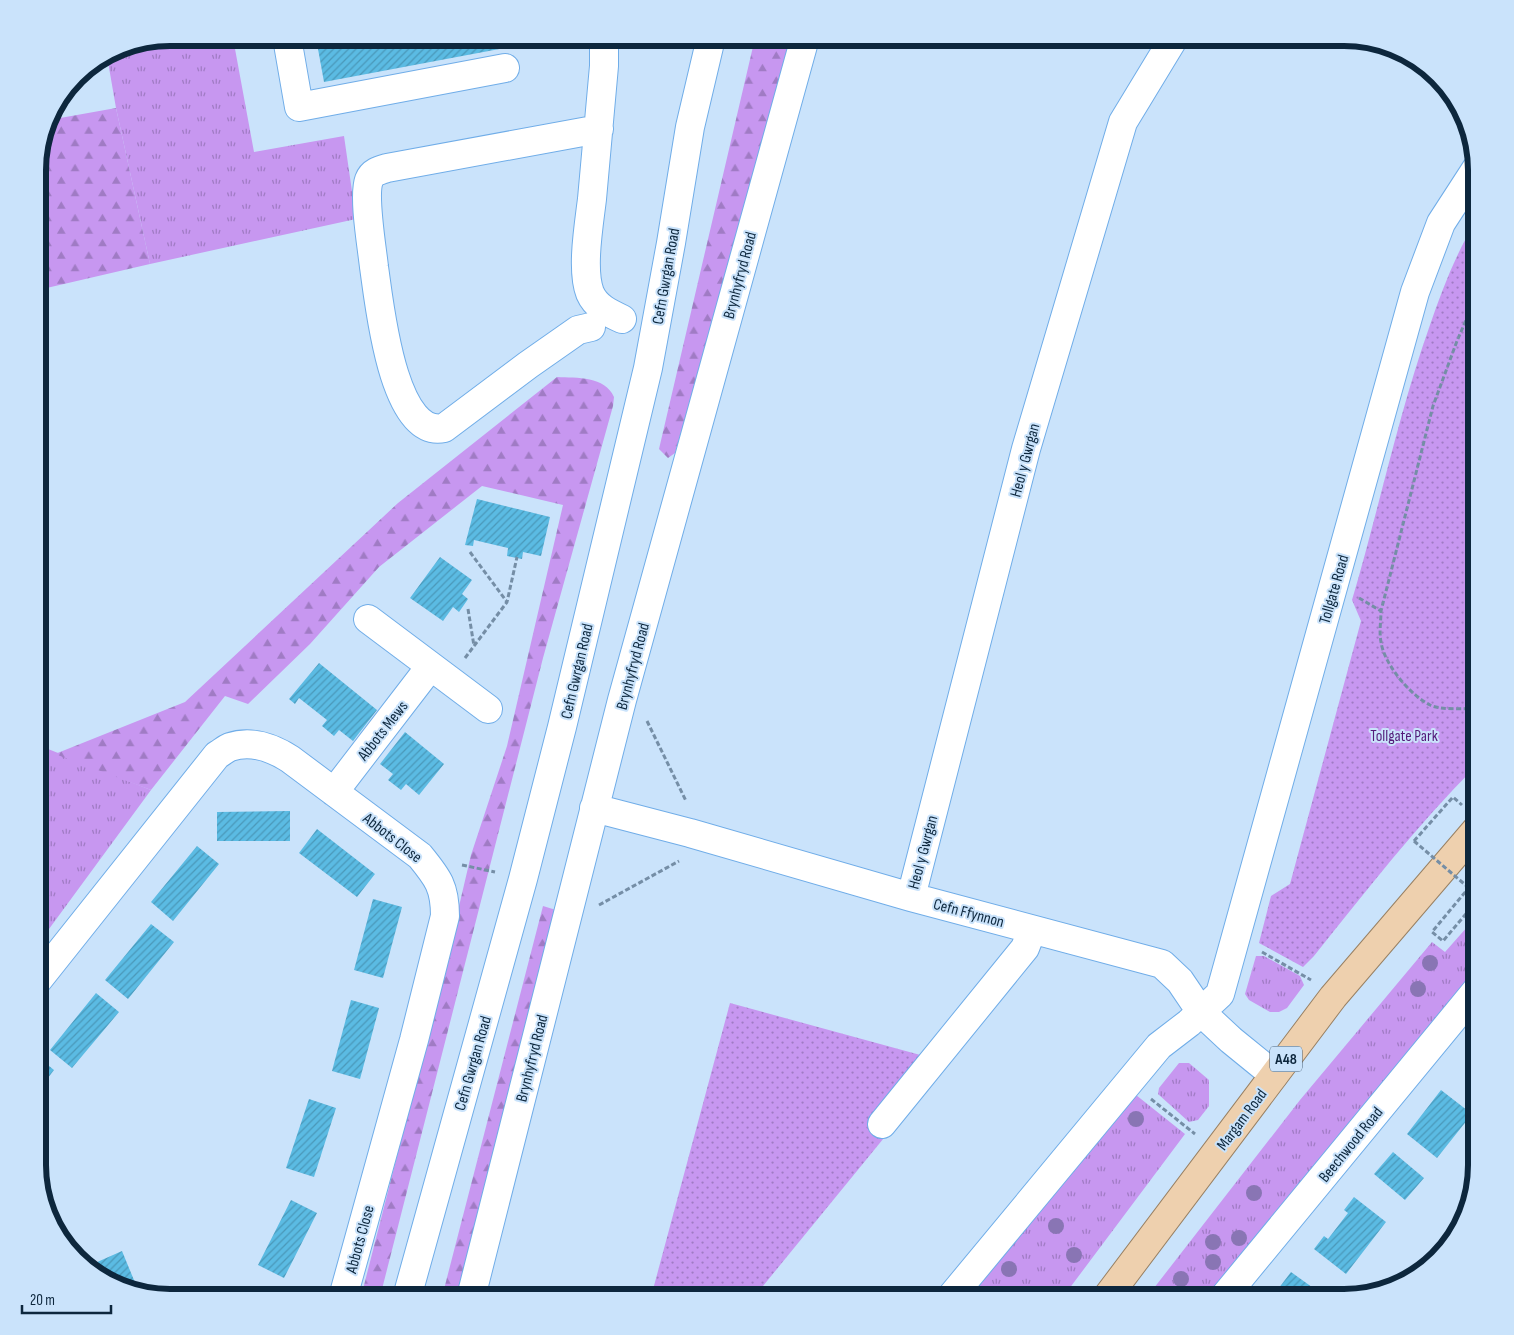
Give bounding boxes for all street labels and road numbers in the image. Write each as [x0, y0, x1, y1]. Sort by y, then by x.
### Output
street label: Cefn Gwrgan Road [649, 227, 684, 326]
street label: Brynhyfryd Road [720, 230, 761, 321]
street label: Heol y Gwrgan [1006, 421, 1044, 499]
street label: Tollgate Road [1316, 553, 1353, 626]
street label: Brynhyfryd Road [613, 621, 654, 712]
street label: Cefn Gwrgan Road [557, 622, 598, 721]
street label: Abbots Mews [353, 697, 413, 765]
street label: Abbots Close [358, 809, 425, 867]
street label: Heol y Gwrgan [904, 813, 942, 891]
street label: Cefn Ffynnon [931, 895, 1006, 932]
street label: Brynhyfryd Road [512, 1013, 552, 1104]
street label: Cefn Gwrgan Road [451, 1014, 496, 1113]
road number: A48 [1270, 1046, 1302, 1072]
street label: Margam Road [1213, 1086, 1271, 1154]
street label: Beechwood Road [1315, 1103, 1387, 1186]
street label: Abbots Close [342, 1203, 379, 1276]

